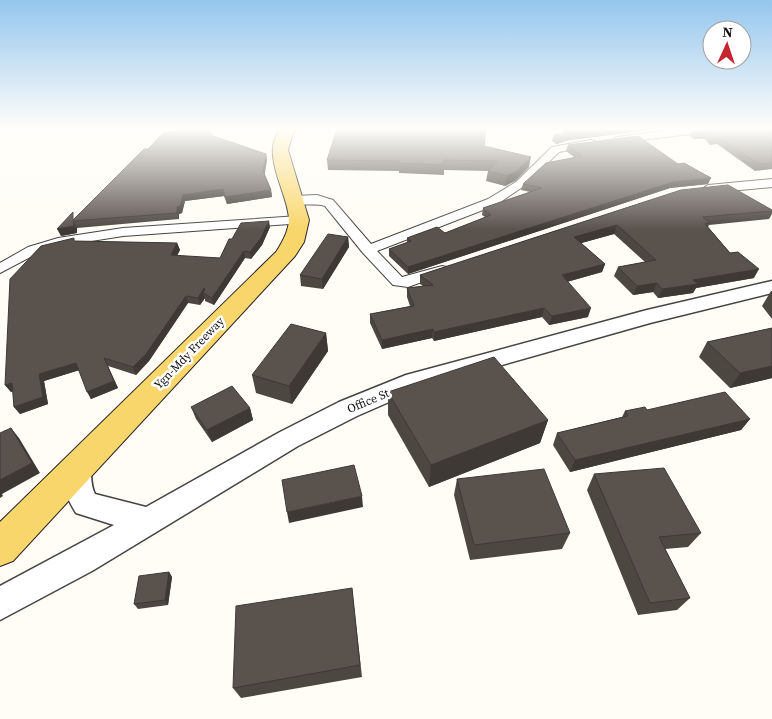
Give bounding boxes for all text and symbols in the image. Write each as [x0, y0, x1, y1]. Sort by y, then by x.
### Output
north arrow [702, 20, 752, 70]
text: N [722, 22, 733, 42]
street label: Ygn-Mdy Freeway [150, 313, 228, 393]
street label: Office St [345, 385, 392, 417]

